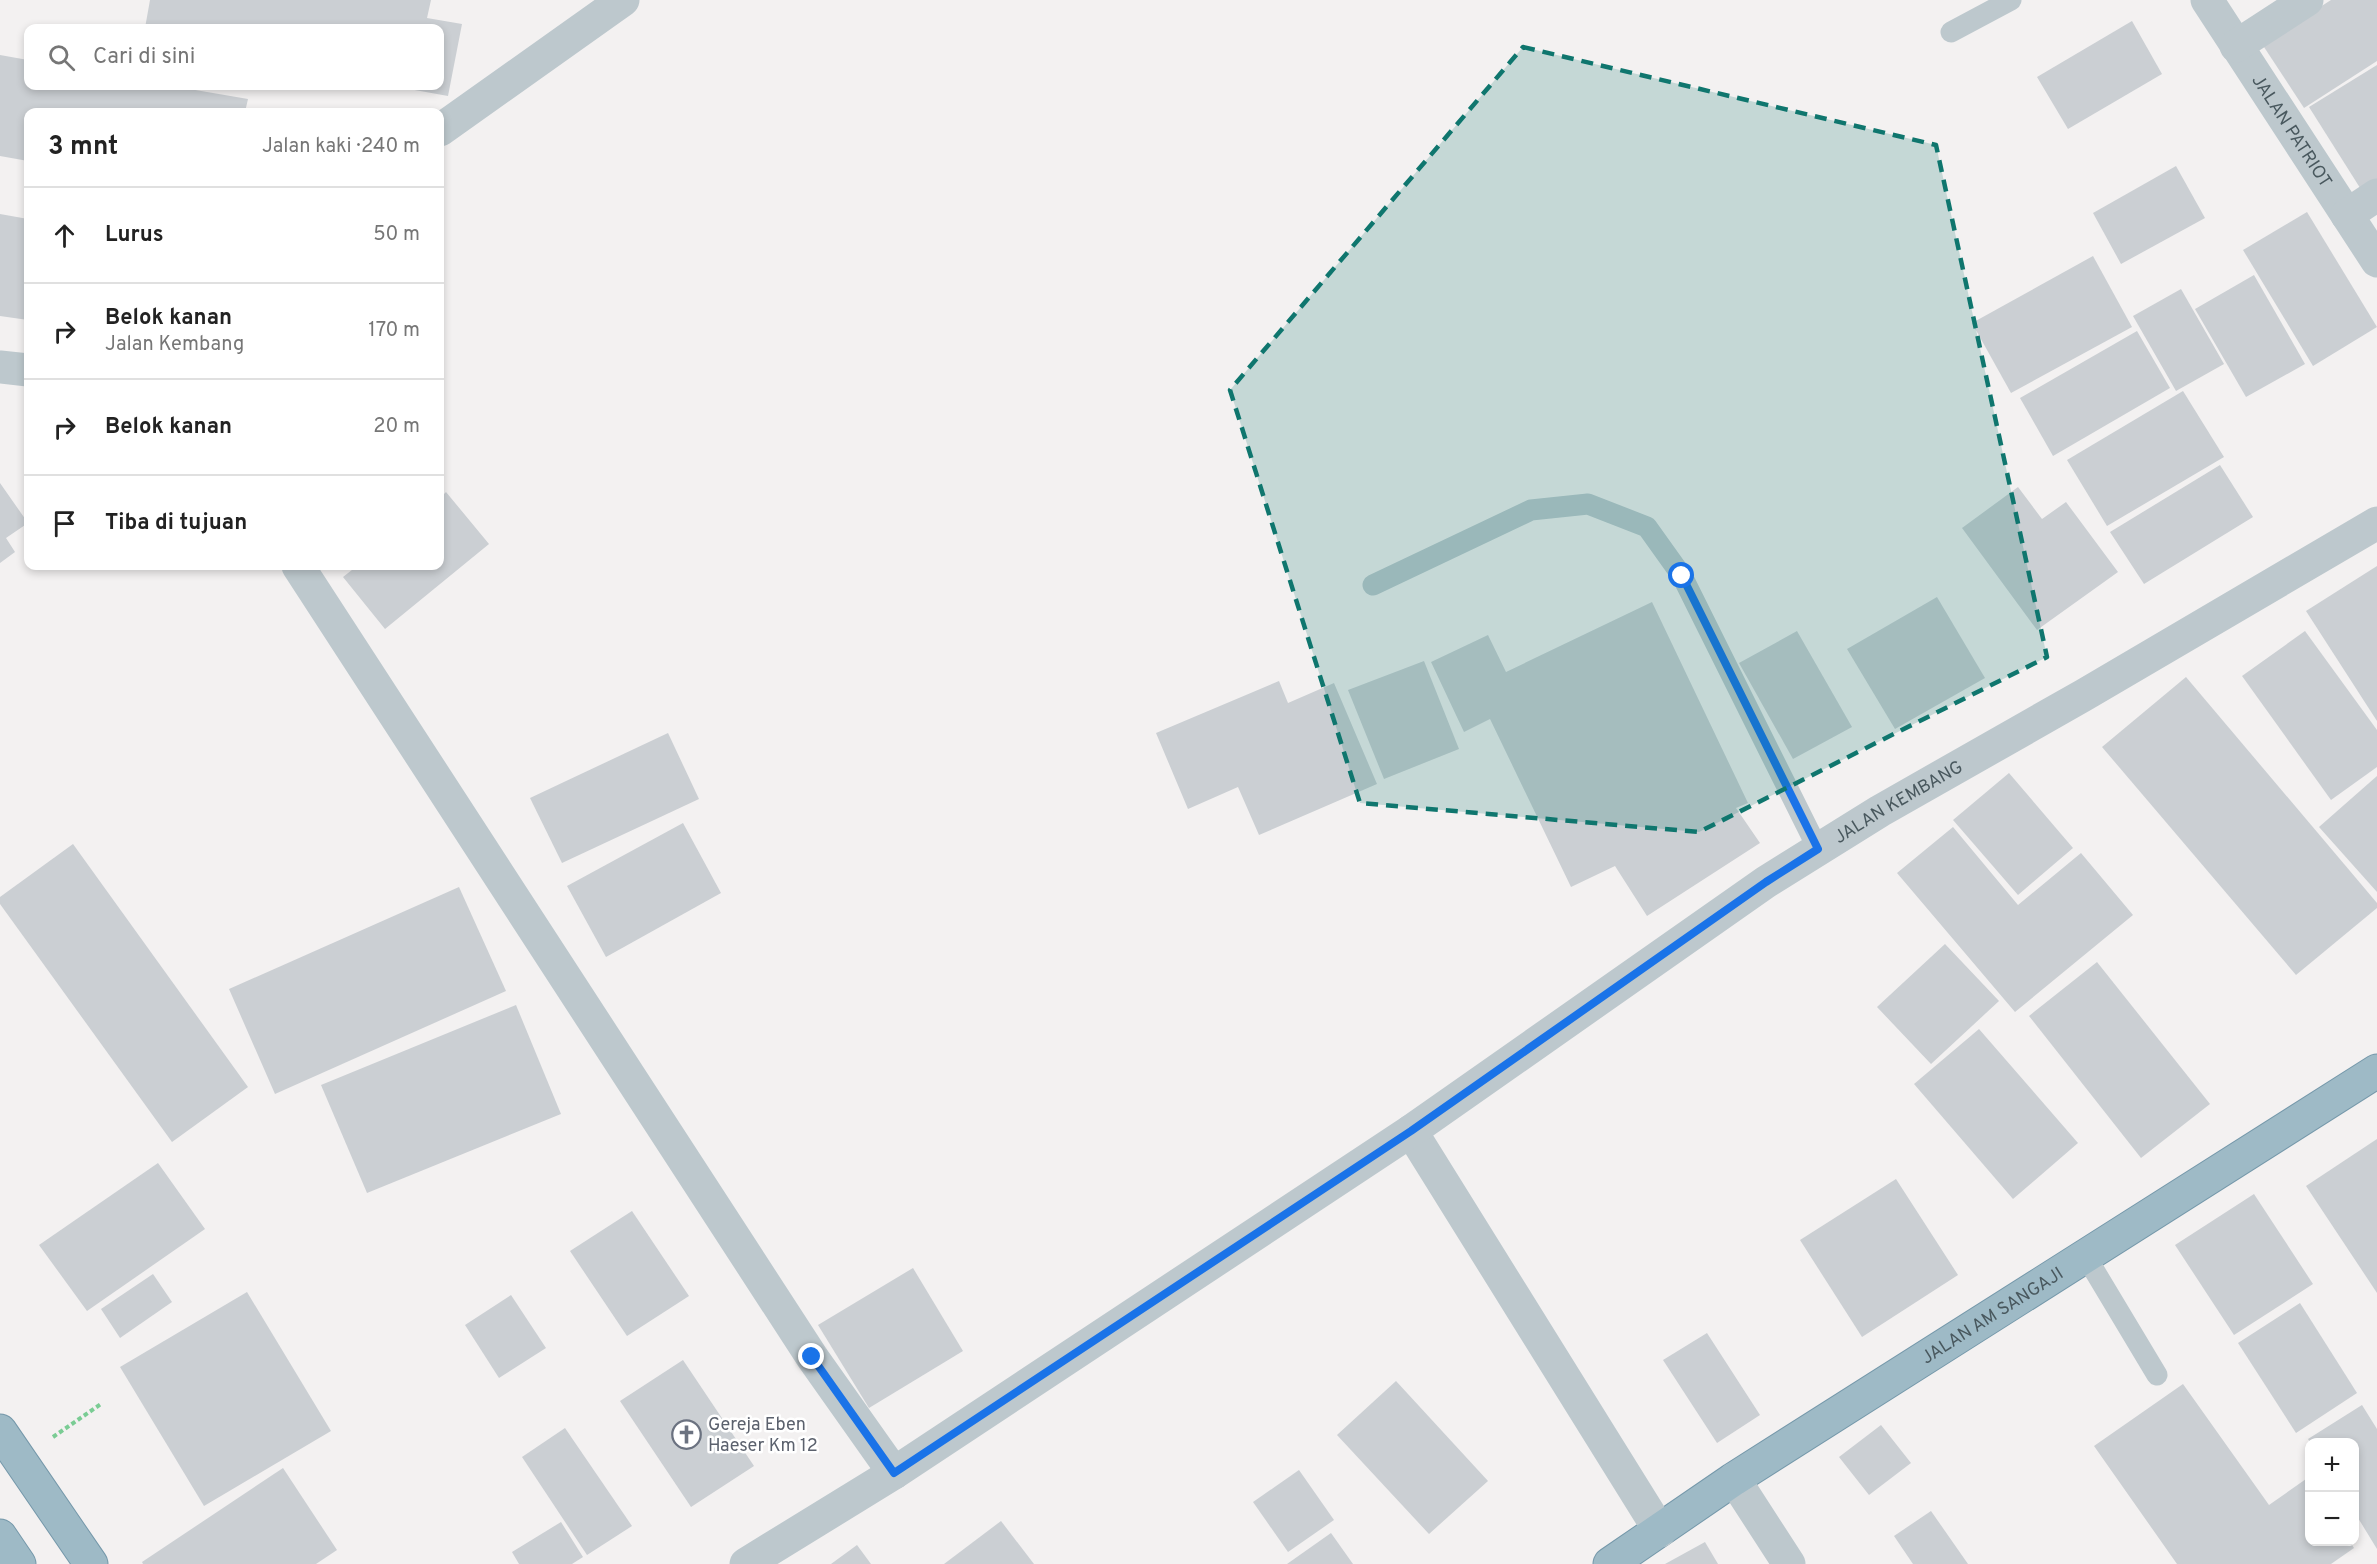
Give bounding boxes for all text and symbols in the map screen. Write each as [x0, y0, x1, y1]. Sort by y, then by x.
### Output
search box [24, 24, 444, 90]
icon: search [45, 41, 78, 74]
text: Cari di sini [93, 44, 195, 71]
street label: JALAN PATRIOT [2246, 71, 2336, 192]
text: 3 mnt [48, 131, 118, 164]
text: Jalan kaki · 240 m [262, 134, 420, 160]
icon: ahead [48, 219, 81, 252]
text: Lurus [105, 222, 164, 249]
text: 50 m [373, 222, 420, 248]
text: Belok kanan [105, 305, 232, 332]
icon: right [48, 315, 81, 348]
text: 170 m [368, 318, 420, 344]
text: Jalan Kembang [105, 332, 244, 358]
icon: right [48, 411, 81, 444]
text: Belok kanan [105, 414, 232, 441]
text: 20 m [373, 414, 420, 440]
icon: arrive [48, 507, 81, 540]
text: Tiba di tujuan [105, 510, 247, 537]
route start [1668, 562, 1694, 588]
street label: JALAN KEMBANG [1830, 756, 1967, 850]
street label: JALAN AM SANGAJI [1917, 1263, 2068, 1370]
route end [798, 1343, 824, 1369]
place label: Gereja Eben Haeser Km 12 [708, 1414, 818, 1458]
church icon: Gereja Eben Haeser Km 12 [671, 1418, 703, 1450]
map controls [2305, 1438, 2359, 1546]
button: + [2305, 1438, 2359, 1492]
button: − [2305, 1492, 2359, 1546]

